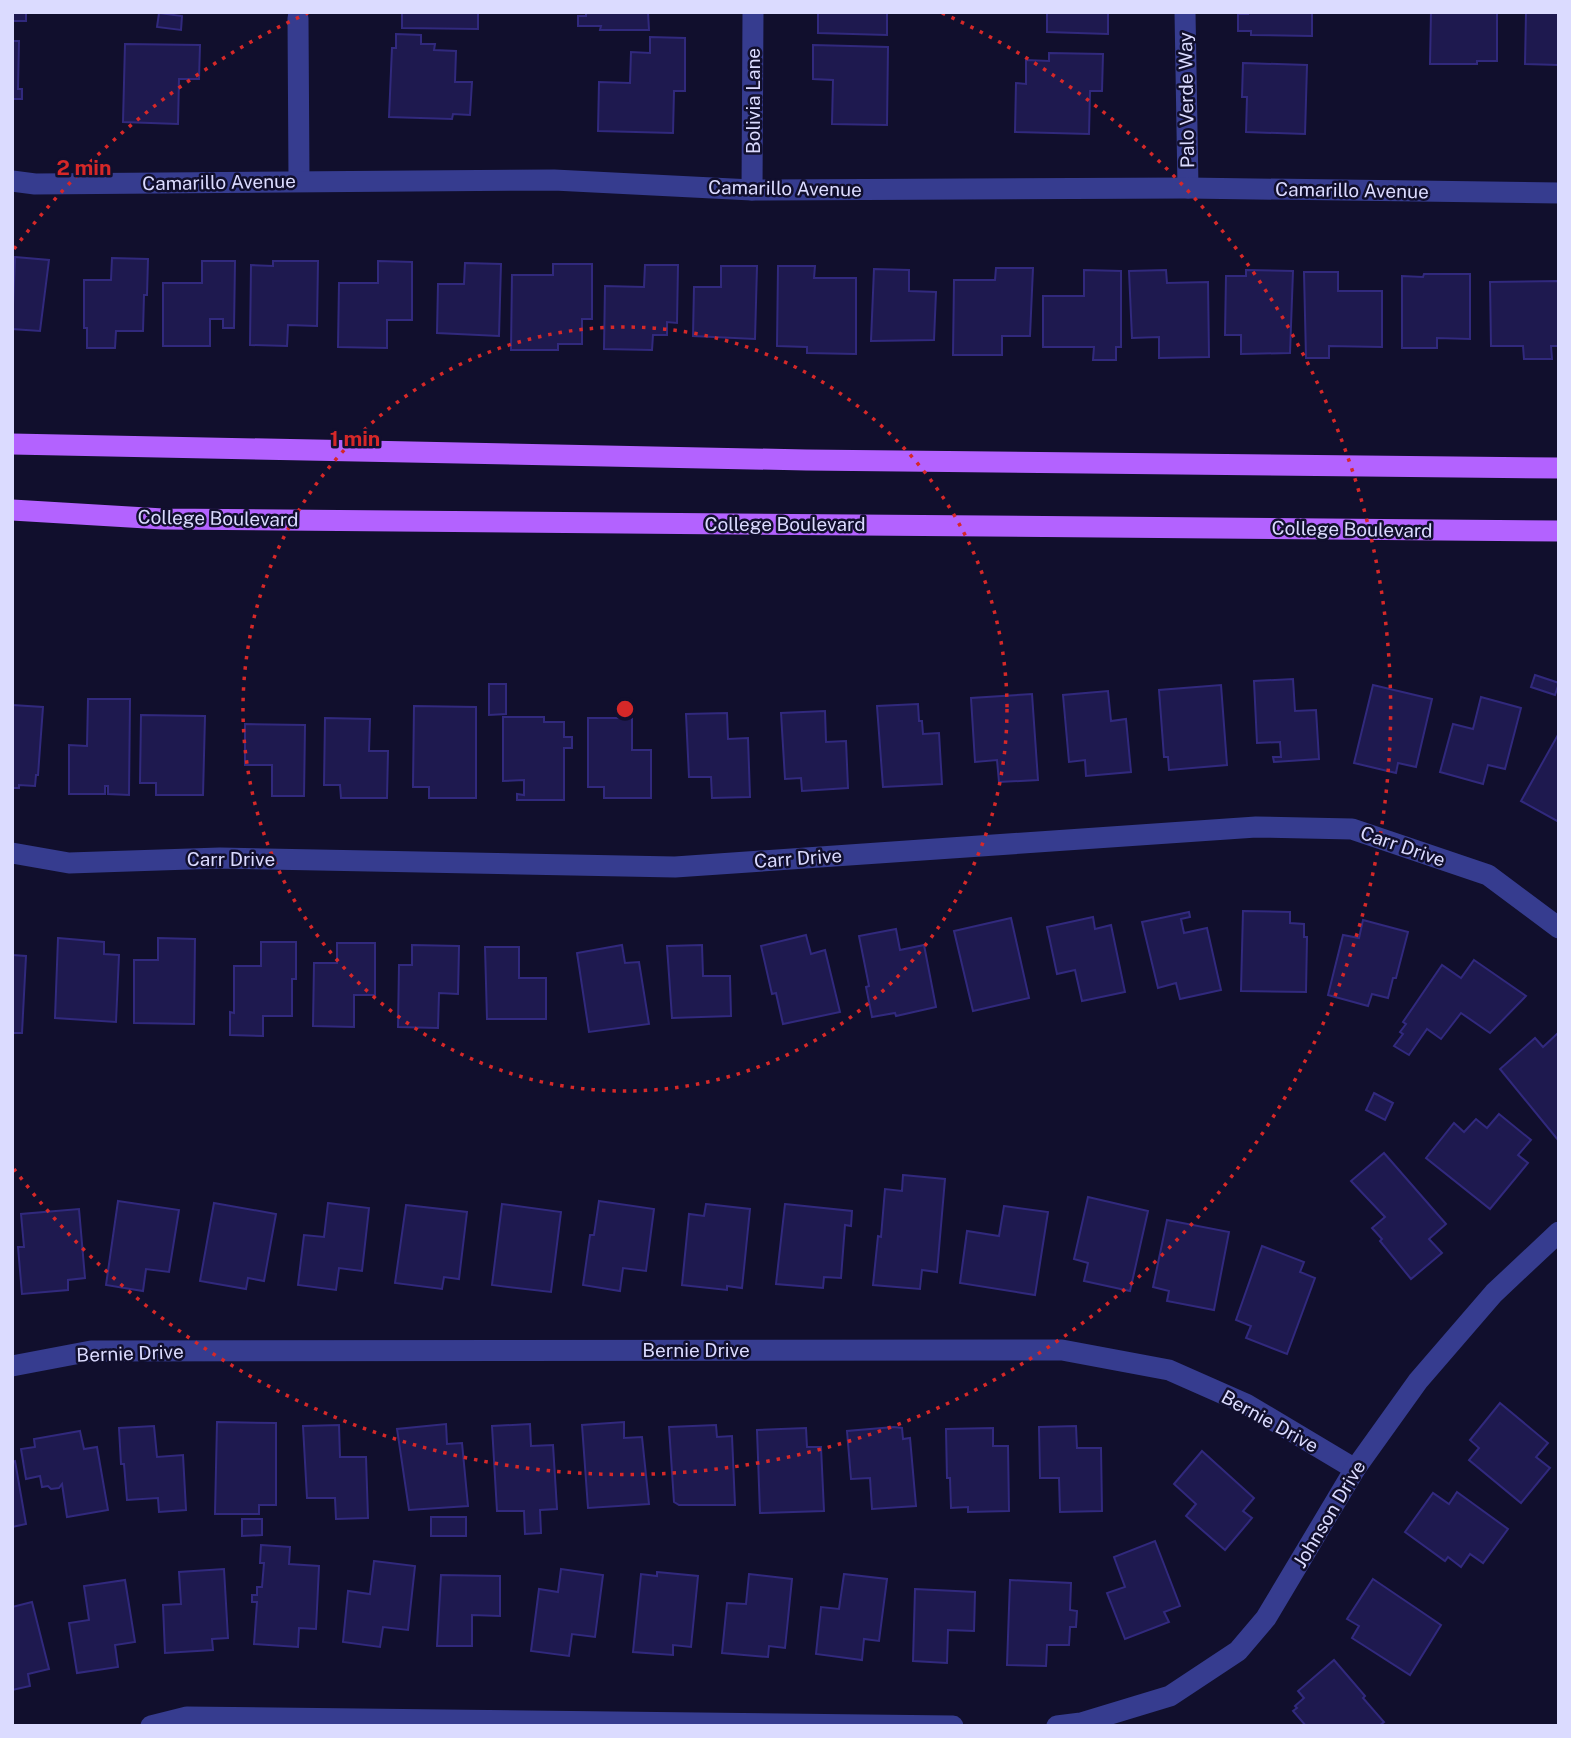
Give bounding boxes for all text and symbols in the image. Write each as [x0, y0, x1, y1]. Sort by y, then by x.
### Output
street label: Palo Verde Way [1174, 32, 1198, 168]
street label: Bolivia Lane [742, 48, 764, 154]
text: 2 min [56, 155, 112, 180]
street label: Camarillo Avenue [142, 170, 296, 194]
street label: Camarillo Avenue [708, 176, 862, 200]
street label: Camarillo Avenue [1275, 178, 1429, 202]
text: 1 min [330, 426, 380, 451]
street label: College Boulevard [137, 506, 299, 530]
street label: College Boulevard [704, 513, 866, 535]
street label: College Boulevard [1271, 517, 1433, 541]
centre of rings [613, 697, 637, 721]
street label: Carr Drive [1358, 821, 1448, 871]
street label: Carr Drive [753, 844, 843, 872]
street label: Carr Drive [187, 848, 275, 870]
street label: Bernie Drive [642, 1339, 750, 1361]
street label: Bernie Drive [76, 1340, 184, 1366]
street label: Bernie Drive [1218, 1385, 1322, 1457]
street label: Johnson Drive [1288, 1456, 1370, 1572]

